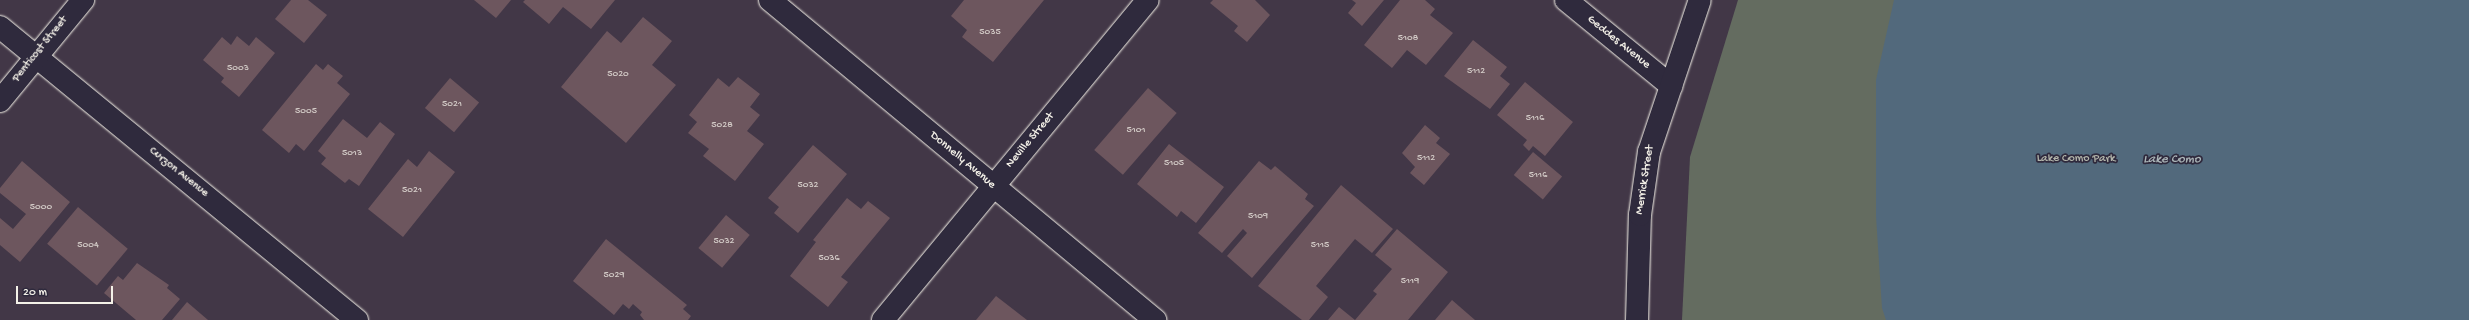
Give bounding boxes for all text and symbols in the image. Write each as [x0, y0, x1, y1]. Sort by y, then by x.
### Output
street label: Geddes Avenue [1583, 13, 1653, 73]
street label: Penticost Street [10, 14, 72, 86]
house number: 5035 [979, 27, 1001, 39]
house number: 5108 [1398, 33, 1418, 45]
house number: 5003 [227, 63, 249, 75]
house number: 5112 [1467, 66, 1485, 78]
house number: 5020 [607, 69, 629, 81]
house number: 5021 [442, 99, 462, 111]
house number: 5005 [295, 106, 317, 118]
street label: Neville Street [1004, 110, 1058, 172]
house number: 5116 [1526, 113, 1544, 125]
house number: 5028 [711, 120, 733, 132]
house number: 5101 [1126, 125, 1146, 137]
street label: Donnelly Avenue [926, 129, 998, 193]
street label: Merrick Street [1633, 144, 1659, 216]
street label: Curzon Avenue [145, 145, 211, 201]
house number: 5013 [342, 148, 362, 160]
water label: Lake Como [2143, 152, 2201, 168]
house number: 5112 [1417, 153, 1435, 165]
park label: Lake Como Park [2037, 153, 2115, 167]
house number: 5105 [1164, 158, 1184, 170]
house number: 5116 [1529, 170, 1547, 182]
house number: 5032 [797, 180, 819, 192]
house number: 5021 [402, 185, 422, 197]
house number: 5000 [30, 202, 52, 214]
house number: 5109 [1248, 211, 1268, 223]
house number: 5032 [713, 236, 735, 248]
house number: 5004 [77, 240, 99, 252]
house number: 5115 [1311, 240, 1329, 252]
house number: 5036 [818, 253, 840, 265]
house number: 5029 [604, 270, 624, 282]
house number: 5119 [1401, 276, 1419, 288]
scale bar [18, 278, 115, 304]
text: 20 m [23, 286, 47, 300]

